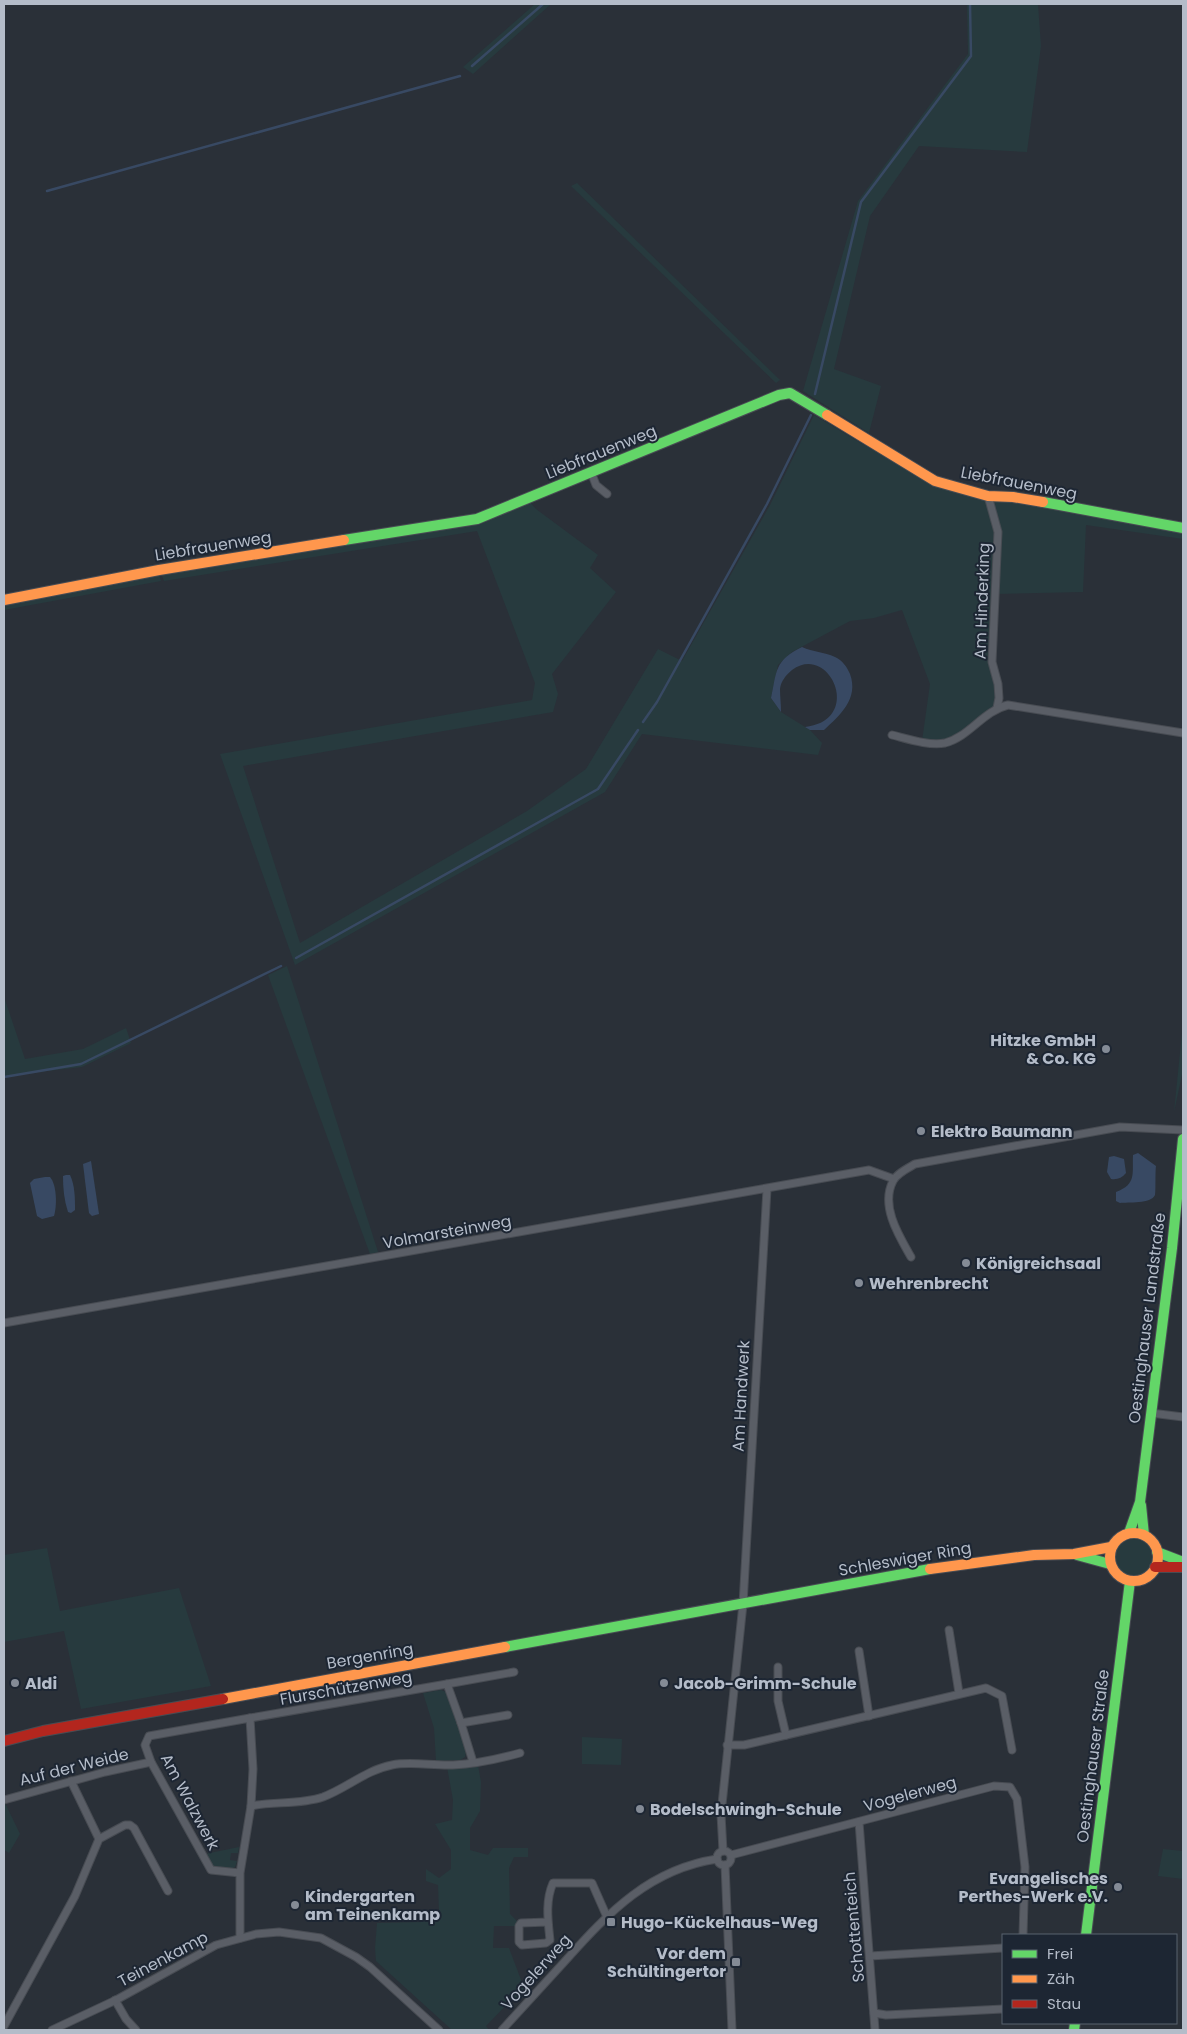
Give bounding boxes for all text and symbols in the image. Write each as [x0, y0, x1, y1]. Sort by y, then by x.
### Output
street label: Liebfrauenweg [542, 419, 660, 485]
street label: Liebfrauenweg [959, 460, 1079, 506]
street label: Liebfrauenweg [153, 525, 273, 567]
street label: Am Hinderking [968, 542, 996, 660]
place label: Hitzke GmbH & Co. KG [990, 1029, 1096, 1070]
marker: Hitzke GmbH & Co. KG [1100, 1043, 1112, 1055]
place label: Elektro Baumann [931, 1120, 1073, 1143]
marker: Elektro Baumann [915, 1125, 927, 1137]
street label: Volmarsteinweg [381, 1209, 513, 1255]
street label: Oestinghauser Landstraße [1123, 1211, 1171, 1425]
place label: Königreichsaal [976, 1252, 1101, 1275]
marker: Königreichsaal [960, 1257, 972, 1269]
place label: Wehrenbrecht [869, 1272, 989, 1295]
marker: Wehrenbrecht [853, 1277, 865, 1289]
street label: Am Handwerk [727, 1339, 755, 1452]
street label: Schleswiger Ring [837, 1536, 973, 1582]
street label: Bergenring [325, 1637, 415, 1675]
street label: Flurschützenweg [278, 1665, 414, 1711]
street label: Oestinghauser Straße [1071, 1668, 1115, 1844]
place label: Aldi [25, 1672, 57, 1695]
place label: Jacob-Grimm-Schule [674, 1672, 857, 1695]
marker: Aldi [9, 1677, 21, 1689]
marker: Jacob-Grimm-Schule [658, 1677, 670, 1689]
street label: Auf der Weide [17, 1742, 131, 1792]
street label: Am Walzwerk [155, 1750, 225, 1855]
street label: Vogelerweg [861, 1771, 959, 1817]
place label: Bodelschwingh-Schule [650, 1798, 842, 1821]
marker: Bodelschwingh-Schule [634, 1803, 646, 1815]
place label: Evangelisches Perthes-Werk e.V. [959, 1867, 1108, 1908]
street label: Schottenteich [838, 1871, 870, 1983]
marker: Evangelisches Perthes-Werk e.V. [1112, 1881, 1124, 1893]
place label: Kindergarten am Teinenkamp [305, 1885, 440, 1926]
marker: Kindergarten am Teinenkamp [289, 1899, 301, 1911]
place label: Hugo-Kückelhaus-Weg [621, 1911, 818, 1934]
marker: Hugo-Kückelhaus-Weg [605, 1916, 617, 1928]
street label: Teinenkamp [114, 1925, 212, 1992]
street label: Vogelerweg [496, 1929, 576, 2015]
legend [1002, 1934, 1177, 2024]
place label: Vor dem Schültingertor [607, 1942, 726, 1983]
text: Frei [1047, 1943, 1073, 1964]
marker: Vor dem Schültingertor [730, 1956, 742, 1968]
text: Zäh [1047, 1968, 1075, 1989]
text: Stau [1047, 1993, 1081, 2014]

